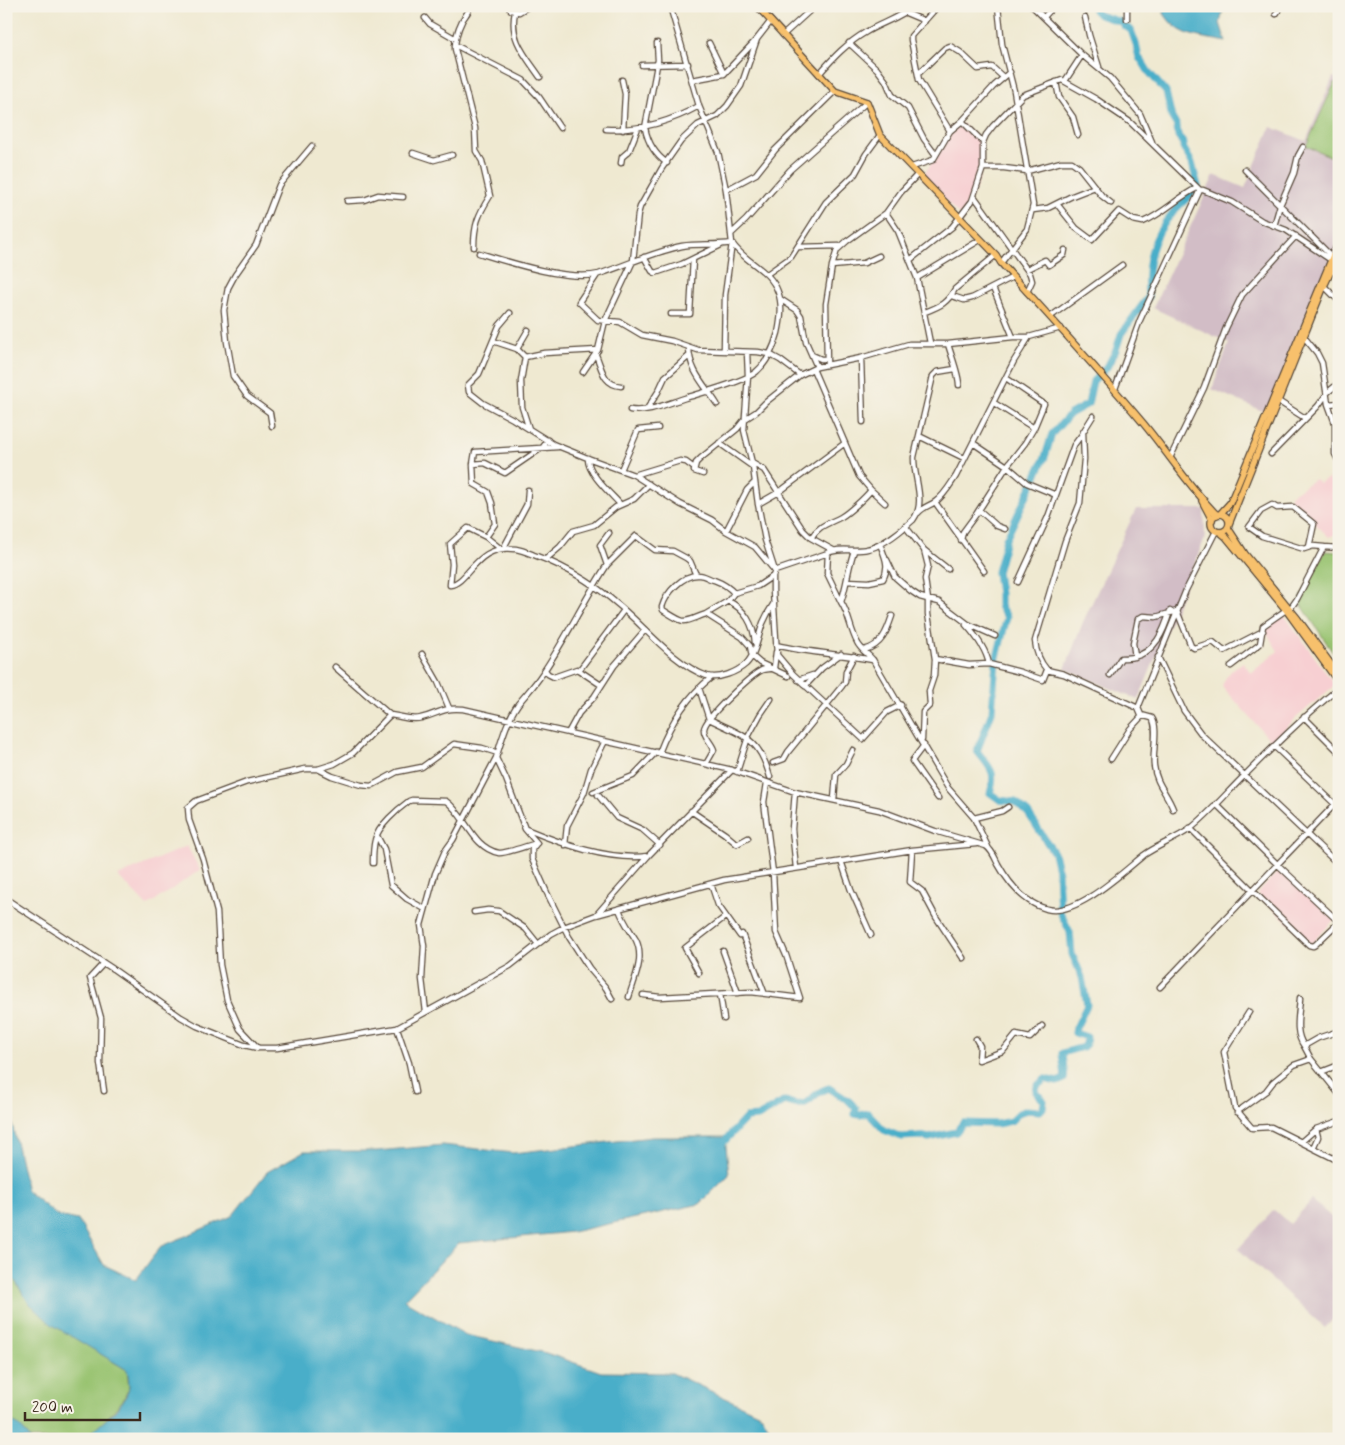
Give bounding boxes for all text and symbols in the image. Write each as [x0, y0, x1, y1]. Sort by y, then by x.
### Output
scale bar [25, 1390, 140, 1422]
text: 200 m [32, 1398, 73, 1418]

